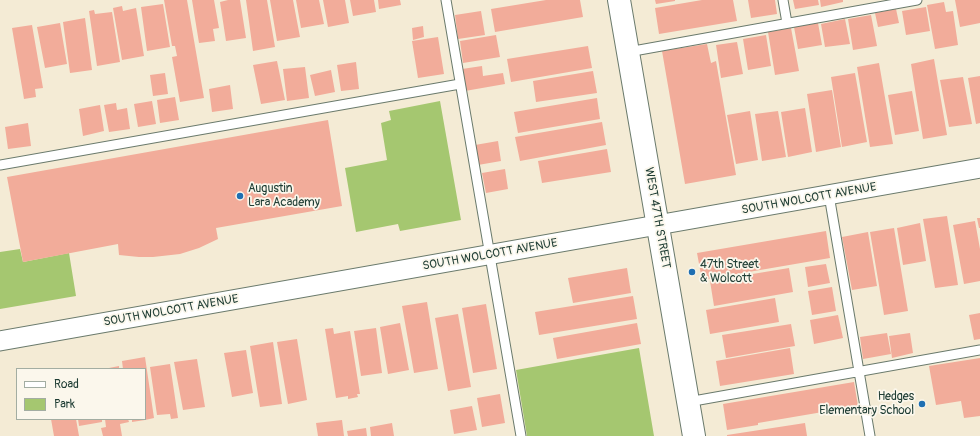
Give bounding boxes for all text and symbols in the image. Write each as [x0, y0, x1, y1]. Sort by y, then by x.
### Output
street label: WEST 47TH STREET [641, 166, 673, 270]
street label: SOUTH WOLCOTT AVENUE [740, 180, 878, 218]
place label: Augustin Lara Academy [248, 182, 320, 210]
marker: Augustin Lara Academy [235, 191, 245, 201]
street label: SOUTH WOLCOTT AVENUE [421, 236, 559, 274]
place label: 47th Street & Wolcott [700, 258, 759, 286]
marker: 47th Street & Wolcott [687, 267, 697, 277]
street label: SOUTH WOLCOTT AVENUE [102, 292, 240, 330]
legend [16, 368, 146, 420]
text: Road [54, 377, 79, 392]
place label: Hedges Elementary School [819, 390, 914, 418]
text: Park [54, 397, 75, 412]
marker: Hedges Elementary School [917, 399, 927, 409]

